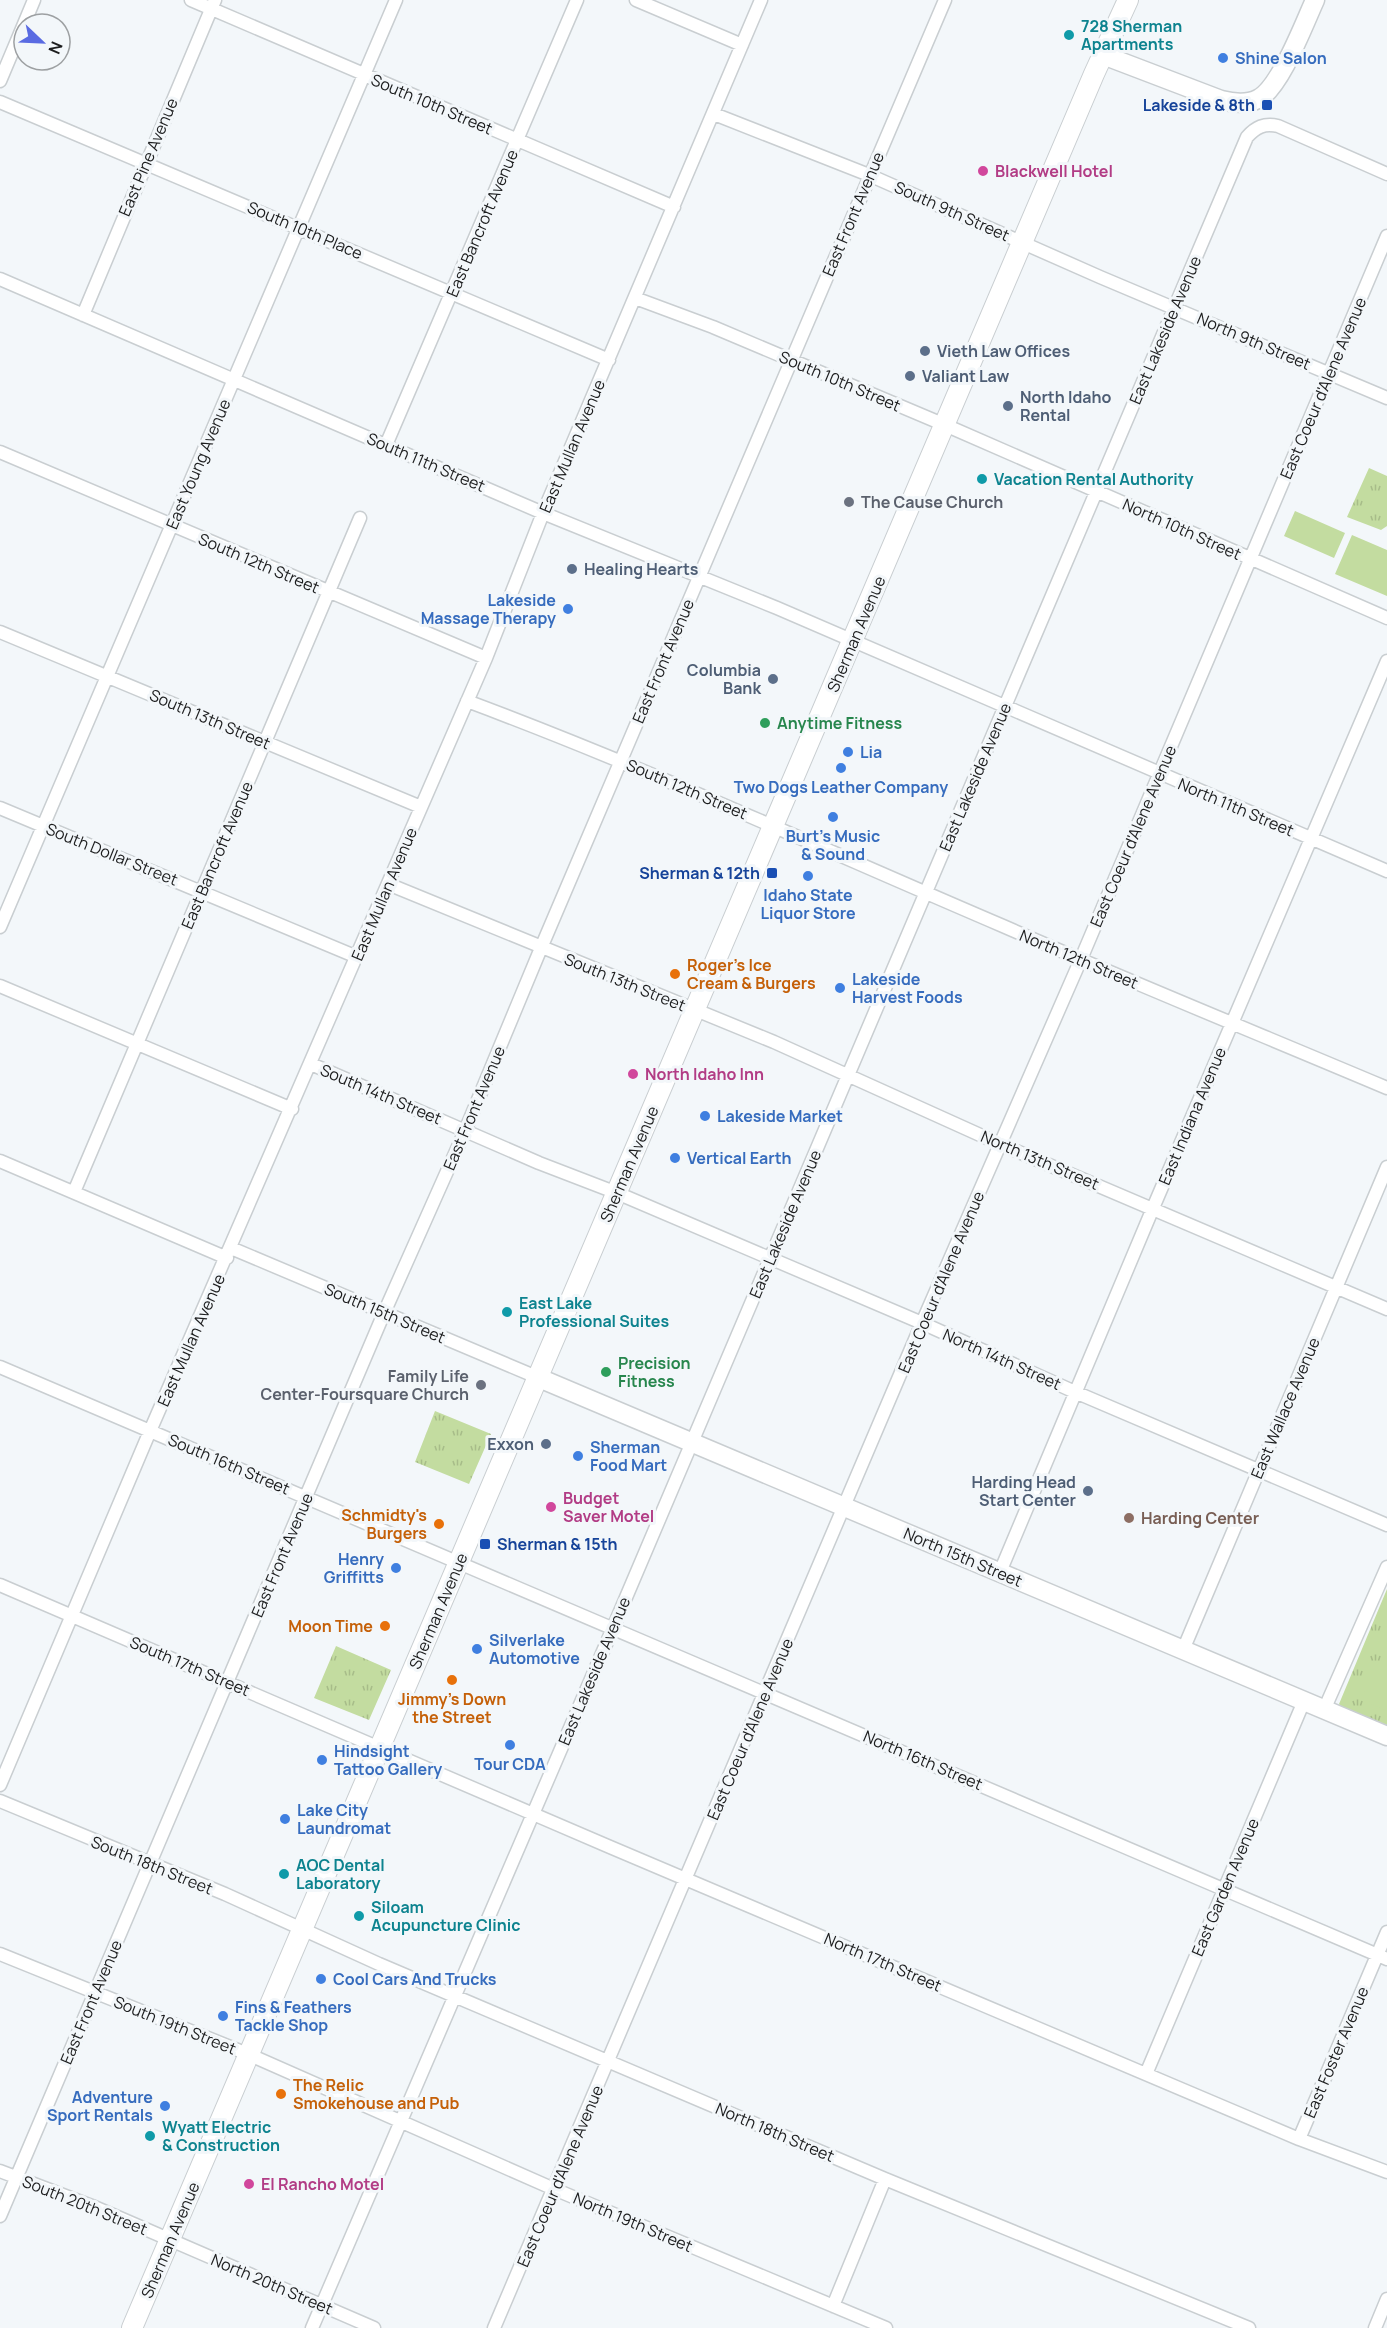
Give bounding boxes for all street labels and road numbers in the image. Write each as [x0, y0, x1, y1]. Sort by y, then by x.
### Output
street label: South 10th Street [368, 68, 496, 140]
street label: East Pine Avenue [113, 95, 183, 219]
street label: East Bancroft Avenue [441, 146, 523, 300]
street label: East Front Avenue [817, 148, 889, 280]
street label: South 9th Street [891, 176, 1013, 246]
street label: South 10th Place [244, 196, 366, 264]
street label: East Lakeside Avenue [1124, 252, 1206, 408]
street label: East Coeur d'Alene Avenue [1275, 294, 1371, 482]
street label: North 9th Street [1194, 307, 1314, 375]
street label: South 10th Street [776, 345, 904, 417]
street label: East Mullan Avenue [534, 376, 610, 516]
street label: East Young Avenue [161, 395, 235, 533]
street label: South 11th Street [363, 427, 489, 497]
street label: North 10th Street [1119, 493, 1245, 565]
street label: South 12th Street [195, 528, 323, 598]
street label: Sherman Avenue [822, 572, 890, 696]
street label: East Front Avenue [627, 595, 699, 727]
street label: South 13th Street [146, 684, 274, 754]
street label: East Lakeside Avenue [934, 699, 1016, 855]
street label: East Coeur d'Alene Avenue [1085, 742, 1181, 930]
street label: South 12th Street [623, 754, 751, 824]
street label: North 11th Street [1175, 773, 1297, 841]
street label: East Bancroft Avenue [176, 778, 258, 932]
street label: South Dollar Street [43, 817, 181, 891]
street label: East Mullan Avenue [346, 824, 422, 964]
street label: North 12th Street [1016, 924, 1142, 994]
street label: South 13th Street [561, 948, 689, 1016]
street label: East Front Avenue [438, 1042, 510, 1174]
street label: East Indiana Avenue [1153, 1044, 1231, 1188]
street label: South 14th Street [317, 1059, 445, 1129]
street label: Sherman Avenue [595, 1102, 663, 1226]
street label: North 13th Street [977, 1125, 1103, 1195]
street label: East Lakeside Avenue [744, 1146, 826, 1302]
street label: East Coeur d'Alene Avenue [893, 1188, 989, 1376]
street label: East Mullan Avenue [152, 1270, 230, 1410]
street label: South 15th Street [321, 1278, 449, 1348]
street label: North 14th Street [939, 1323, 1065, 1395]
street label: East Wallace Avenue [1245, 1334, 1325, 1482]
street label: South 16th Street [165, 1428, 293, 1500]
street label: East Front Avenue [246, 1489, 318, 1621]
street label: North 15th Street [900, 1522, 1026, 1592]
street label: Sherman Avenue [404, 1549, 472, 1673]
street label: East Lakeside Avenue [553, 1593, 635, 1749]
street label: South 17th Street [127, 1631, 253, 1701]
street label: East Coeur d'Alene Avenue [702, 1635, 798, 1823]
street label: North 16th Street [860, 1725, 986, 1795]
street label: East Garden Avenue [1186, 1815, 1264, 1959]
street label: South 18th Street [88, 1831, 216, 1899]
street label: North 17th Street [821, 1927, 945, 1997]
street label: East Front Avenue [55, 1936, 127, 2068]
street label: East Foster Avenue [1298, 1983, 1374, 2121]
street label: South 19th Street [111, 1990, 239, 2060]
street label: East Coeur d'Alene Avenue [512, 2082, 608, 2270]
street label: North 18th Street [712, 2097, 838, 2167]
street label: South 20th Street [19, 2170, 151, 2240]
street label: Sherman Avenue [136, 2178, 204, 2302]
street label: North 19th Street [570, 2187, 696, 2257]
street label: North 20th Street [208, 2248, 336, 2320]

